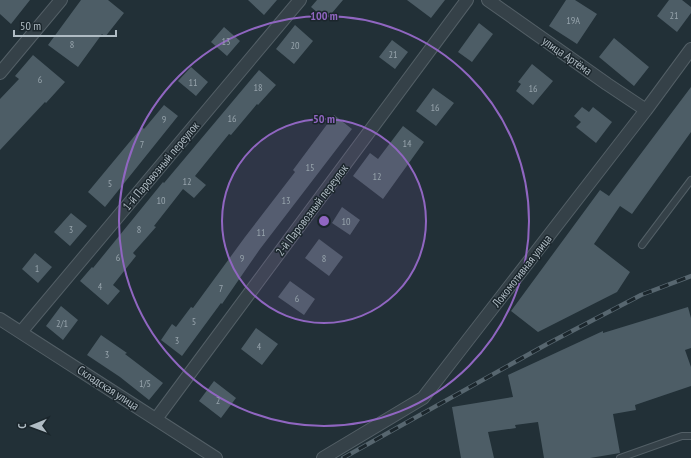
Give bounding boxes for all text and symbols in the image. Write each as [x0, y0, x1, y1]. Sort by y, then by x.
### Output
text: 100 m [310, 8, 338, 23]
house number: 21 [670, 9, 679, 22]
scale bar [14, 12, 116, 38]
house number: 19А [566, 14, 580, 27]
text: 50 m [20, 18, 41, 33]
street label: улица Артёма [540, 33, 595, 78]
house number: 13 [222, 35, 231, 48]
house number: 8 [70, 38, 74, 51]
house number: 20 [291, 39, 300, 52]
house number: 21 [389, 48, 398, 61]
house number: 6 [38, 73, 43, 86]
house number: 11 [189, 76, 198, 89]
house number: 18 [254, 81, 263, 94]
house number: 16 [529, 82, 538, 95]
house number: 16 [431, 101, 440, 114]
text: 50 m [313, 111, 335, 126]
house number: 16 [228, 112, 237, 125]
house number: 9 [162, 113, 166, 126]
street label: 1-й Паровозный переулок [119, 118, 202, 213]
house number: 14 [403, 137, 412, 150]
house number: 7 [140, 138, 144, 151]
street label: 2-й Паровозный переулок [272, 161, 351, 259]
house number: 15 [306, 161, 315, 174]
house number: 12 [373, 170, 382, 183]
house number: 12 [183, 175, 192, 188]
house number: 5 [108, 177, 112, 190]
house number: 10 [157, 194, 166, 207]
house number: 13 [282, 194, 291, 207]
centre of rings [317, 214, 331, 228]
house number: 10 [342, 215, 351, 228]
house number: 3 [69, 223, 73, 236]
house number: 8 [137, 223, 141, 236]
house number: 11 [257, 226, 266, 239]
street label: Локомотивная улица [488, 231, 555, 311]
house number: 6 [116, 251, 121, 264]
house number: 9 [240, 252, 244, 265]
house number: 8 [322, 252, 326, 265]
house number: 1 [35, 262, 39, 275]
house number: 4 [98, 280, 103, 293]
house number: 7 [219, 282, 223, 295]
house number: 6 [295, 292, 300, 305]
house number: 5 [192, 315, 196, 328]
house number: 2/1 [56, 317, 68, 330]
house number: 3 [175, 334, 179, 347]
house number: 4 [257, 340, 262, 353]
house number: 3 [105, 348, 109, 361]
street label: Складская улица [75, 362, 142, 413]
house number: 1/5 [139, 377, 151, 390]
house number: 2 [216, 394, 220, 407]
north arrow [12, 406, 52, 446]
text: С [15, 424, 29, 429]

